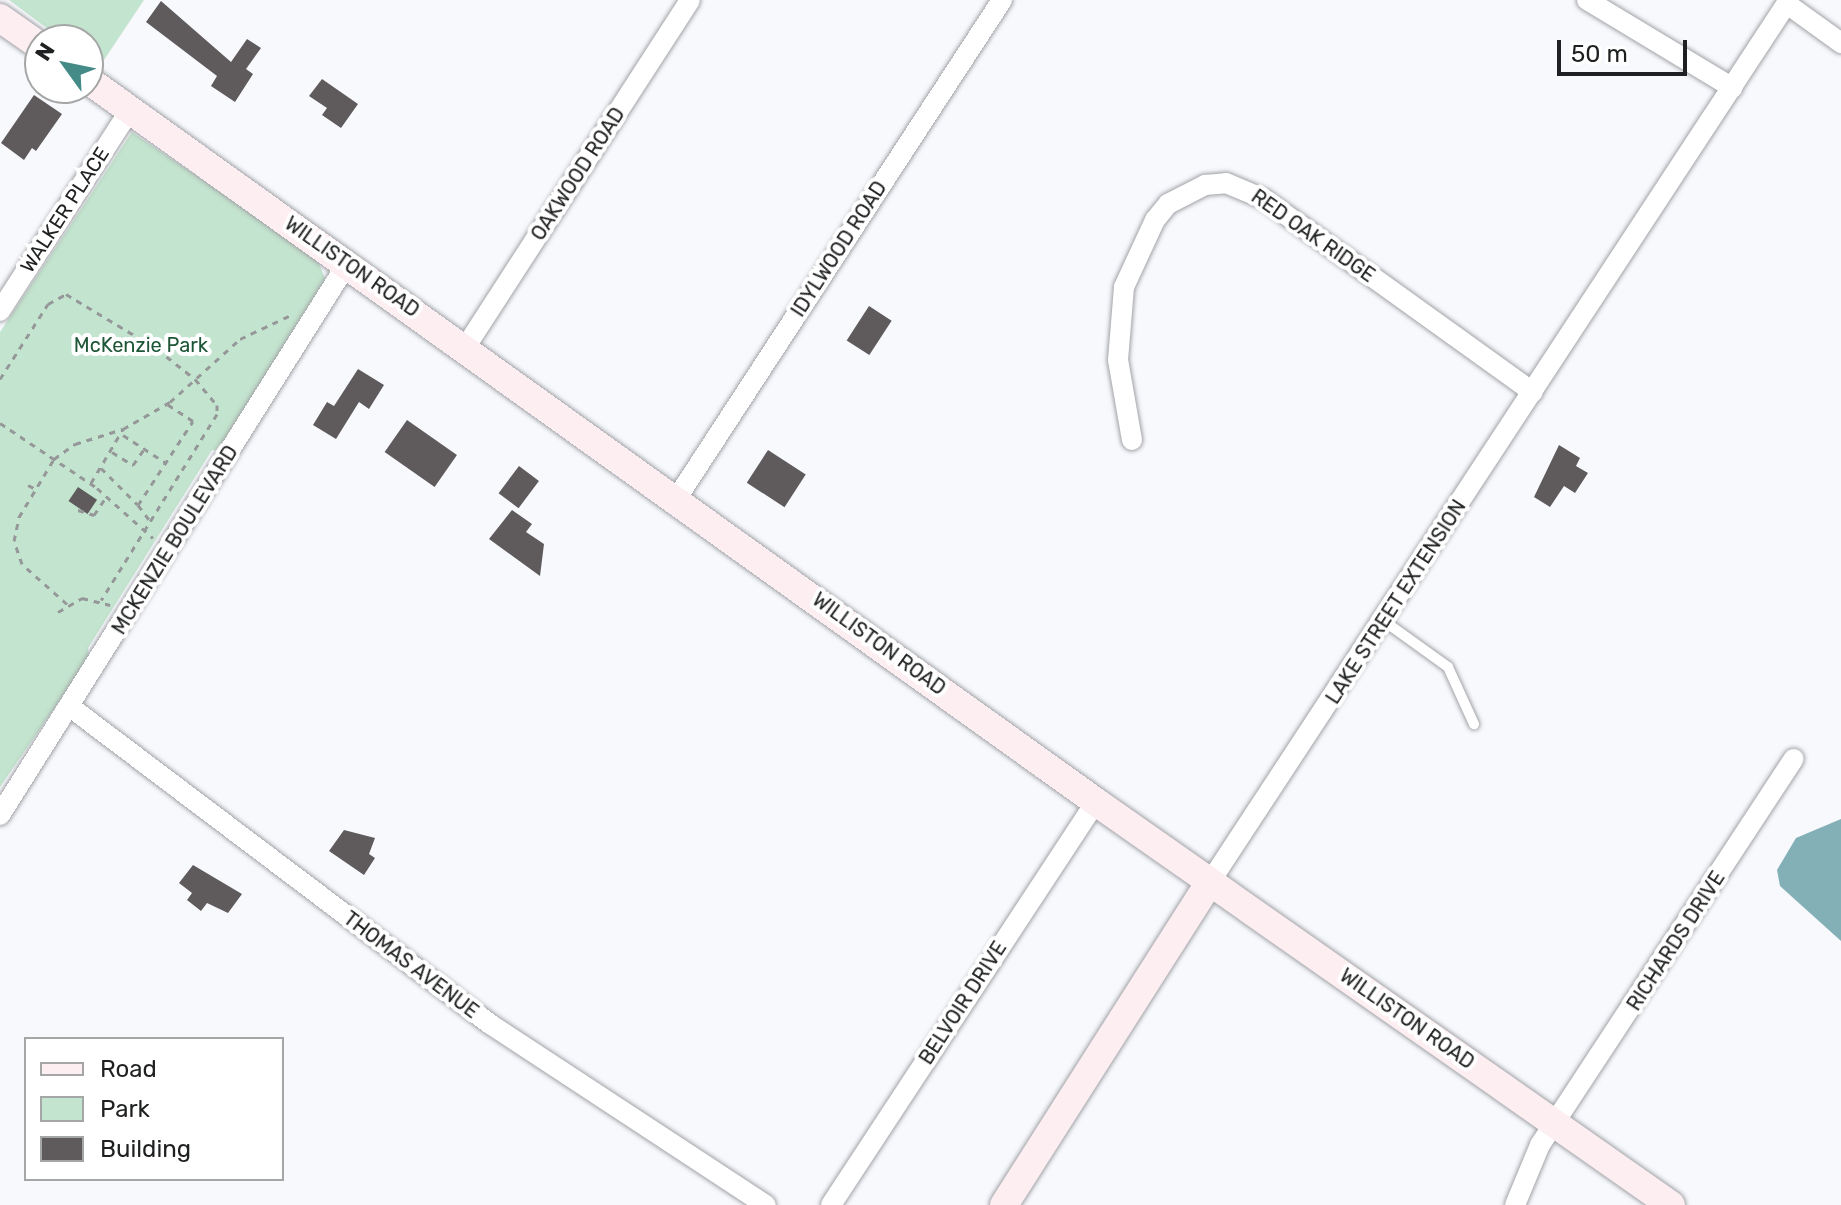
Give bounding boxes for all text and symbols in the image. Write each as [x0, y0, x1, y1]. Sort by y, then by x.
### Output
north arrow [24, 24, 104, 104]
scale bar [1561, 24, 1691, 74]
text: N [29, 38, 61, 66]
text: 50 m [1571, 40, 1628, 68]
street label: OAKWOOD ROAD [526, 103, 630, 245]
street label: WALKER PLACE [15, 143, 115, 277]
street label: IDYLWOOD ROAD [786, 177, 892, 321]
street label: RED OAK RIDGE [1246, 184, 1380, 288]
street label: WILLISTON ROAD [280, 212, 424, 322]
park label: McKenzie Park [74, 333, 208, 357]
street label: MCKENZIE BOULEVARD [107, 441, 243, 639]
street label: LAKE STREET EXTENSION [1321, 495, 1471, 709]
street label: WILLISTON ROAD [808, 588, 950, 700]
street label: RICHARDS DRIVE [1622, 867, 1730, 1015]
street label: THOMAS AVENUE [338, 906, 484, 1024]
street label: BELVOIR DRIVE [914, 937, 1012, 1069]
street label: WILLISTON ROAD [1335, 964, 1479, 1074]
legend [24, 1037, 284, 1181]
text: Road [100, 1055, 157, 1083]
text: Park [100, 1095, 150, 1123]
text: Building [100, 1135, 191, 1163]

